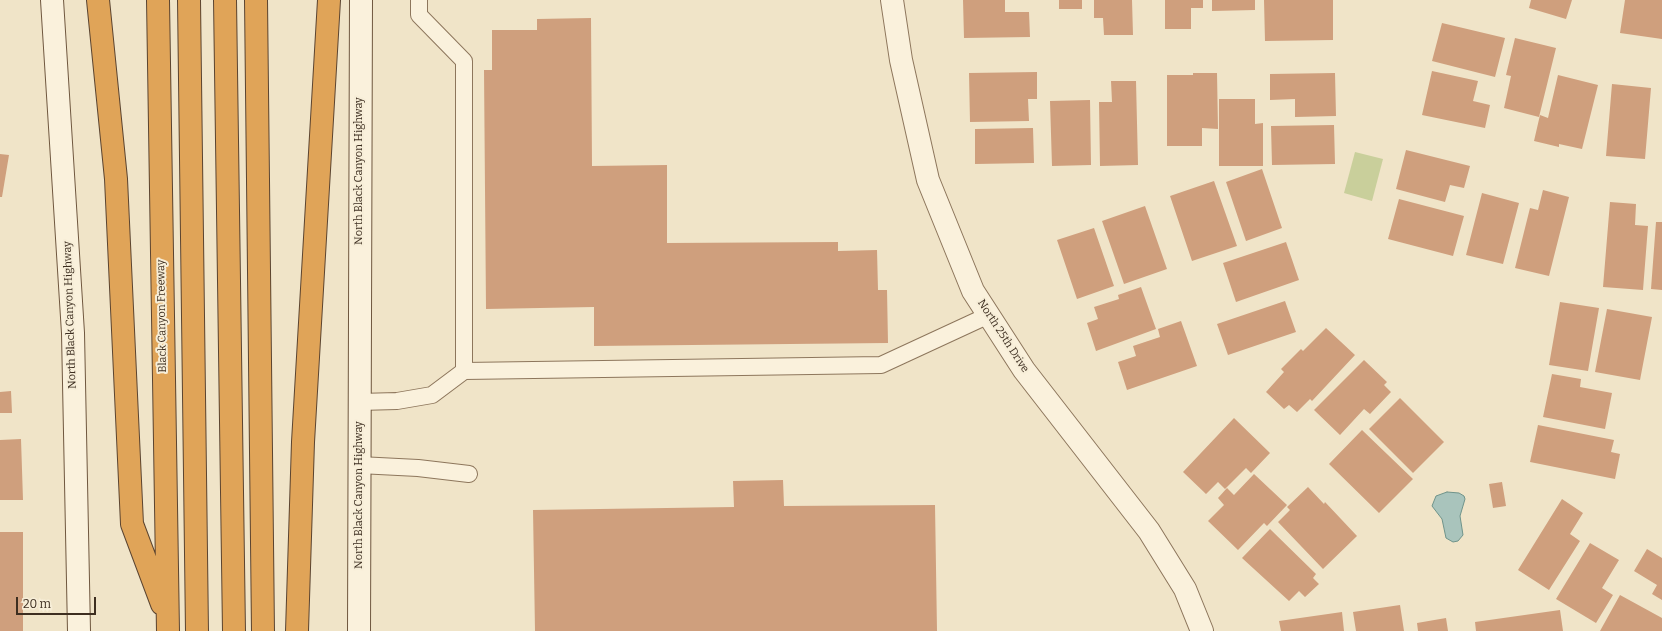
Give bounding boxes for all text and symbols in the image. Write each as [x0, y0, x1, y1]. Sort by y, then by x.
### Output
street label: North Black Canyon Highway [352, 97, 366, 245]
street label: North Black Canyon Highway [61, 241, 79, 389]
street label: Black Canyon Freeway [154, 259, 170, 373]
street label: North 25th Drive [974, 297, 1032, 375]
street label: North Black Canyon Highway [352, 421, 366, 569]
scale bar [18, 589, 98, 615]
text: 20 m [23, 597, 51, 611]

